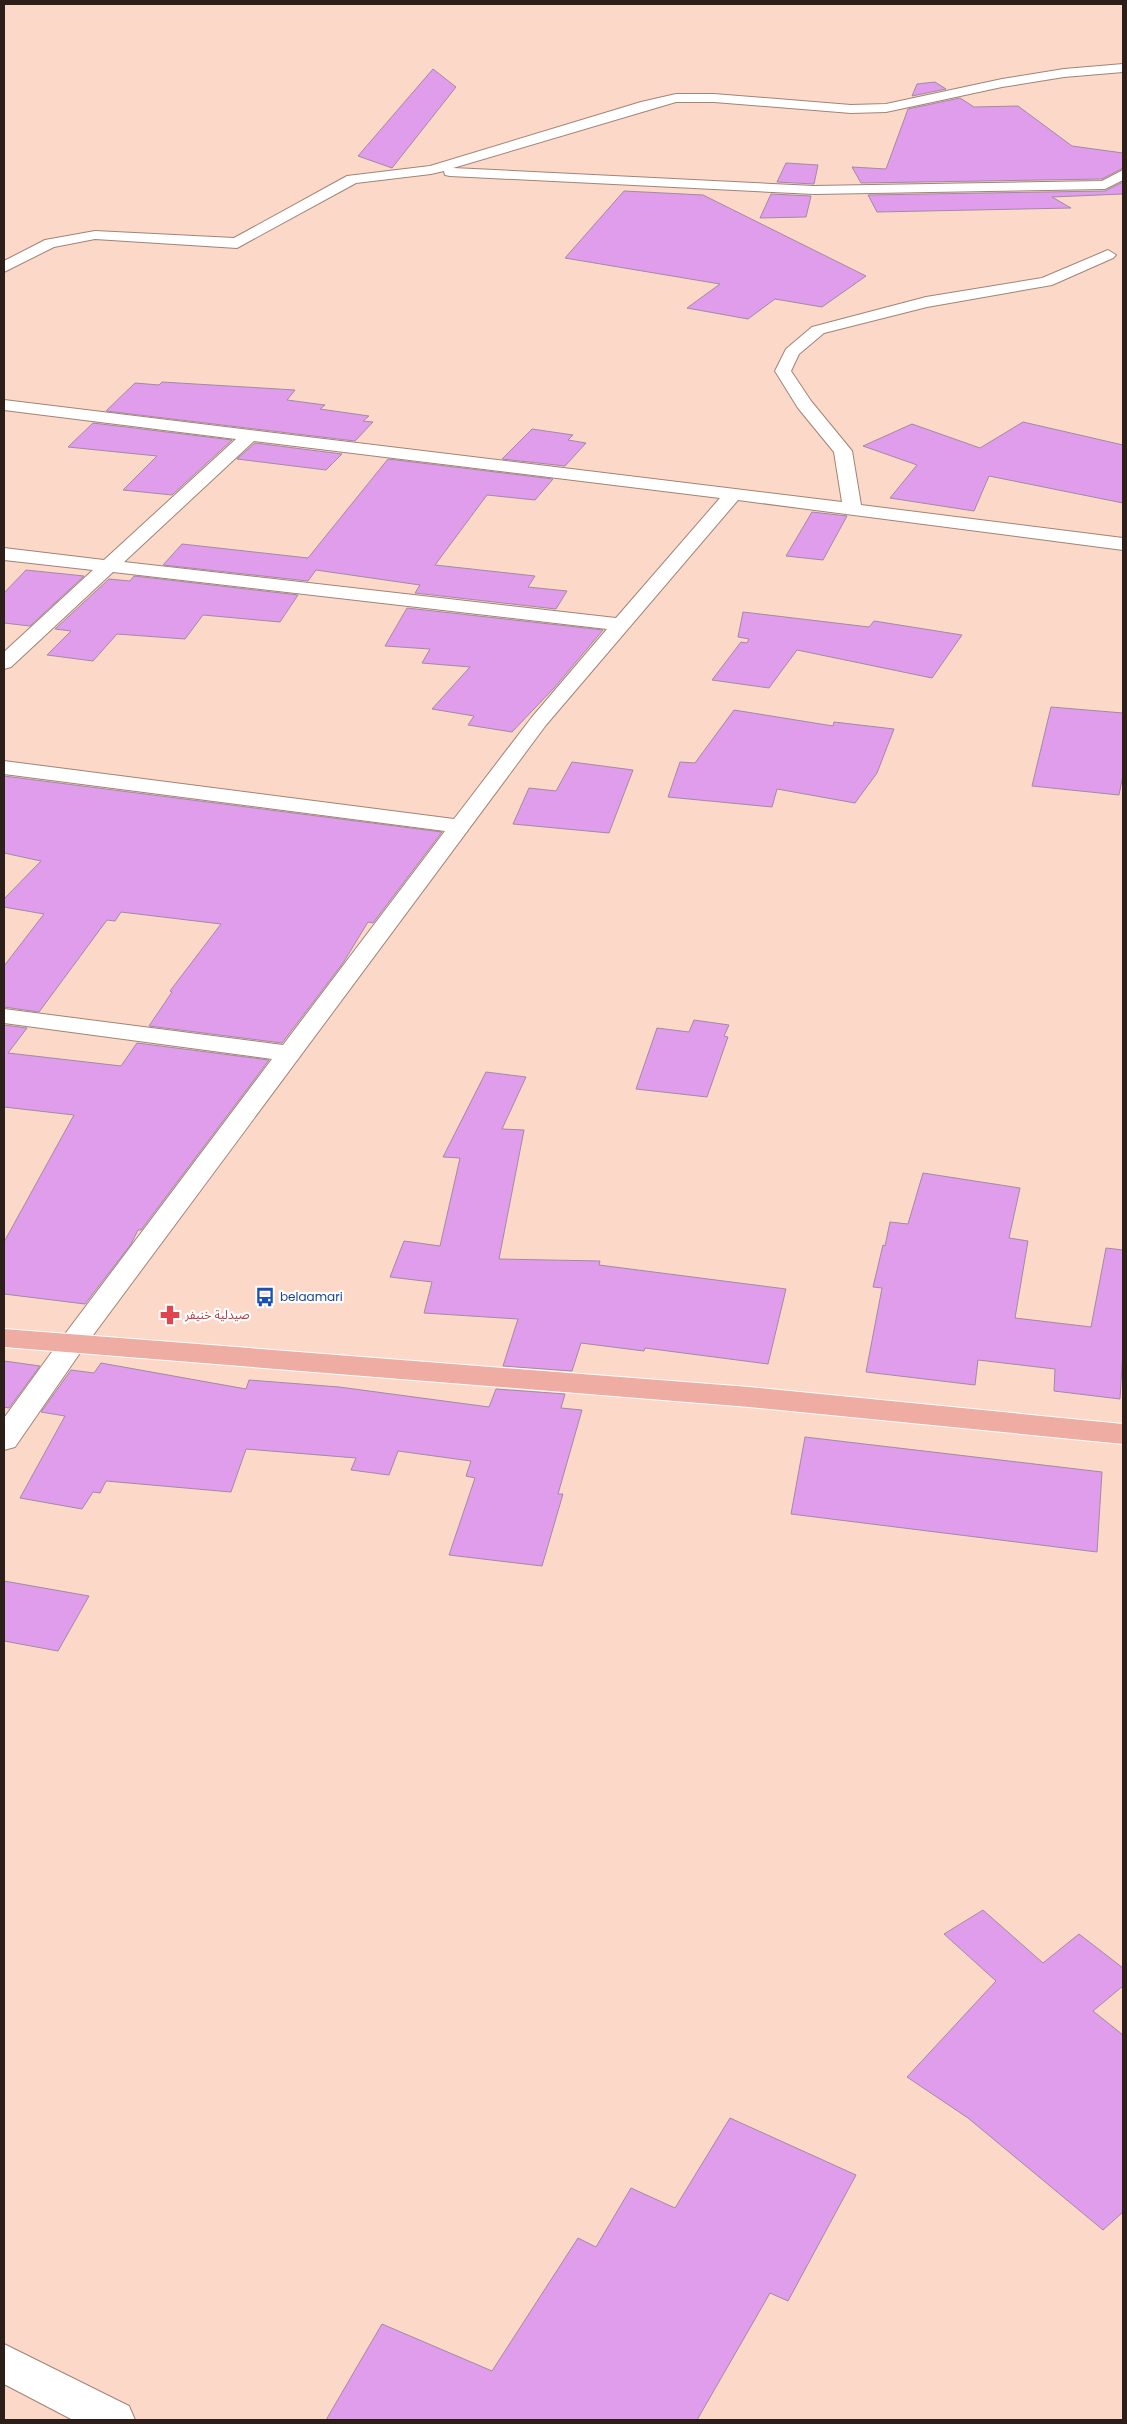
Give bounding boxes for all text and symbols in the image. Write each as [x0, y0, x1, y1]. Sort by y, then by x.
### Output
bus stop icon: belaamari [254, 1286, 276, 1308]
place label: belaamari [280, 1288, 343, 1305]
pharmacy icon: صيدلية خنيفر [159, 1304, 181, 1326]
place label: صيدلية خنيفر [184, 1306, 250, 1323]

